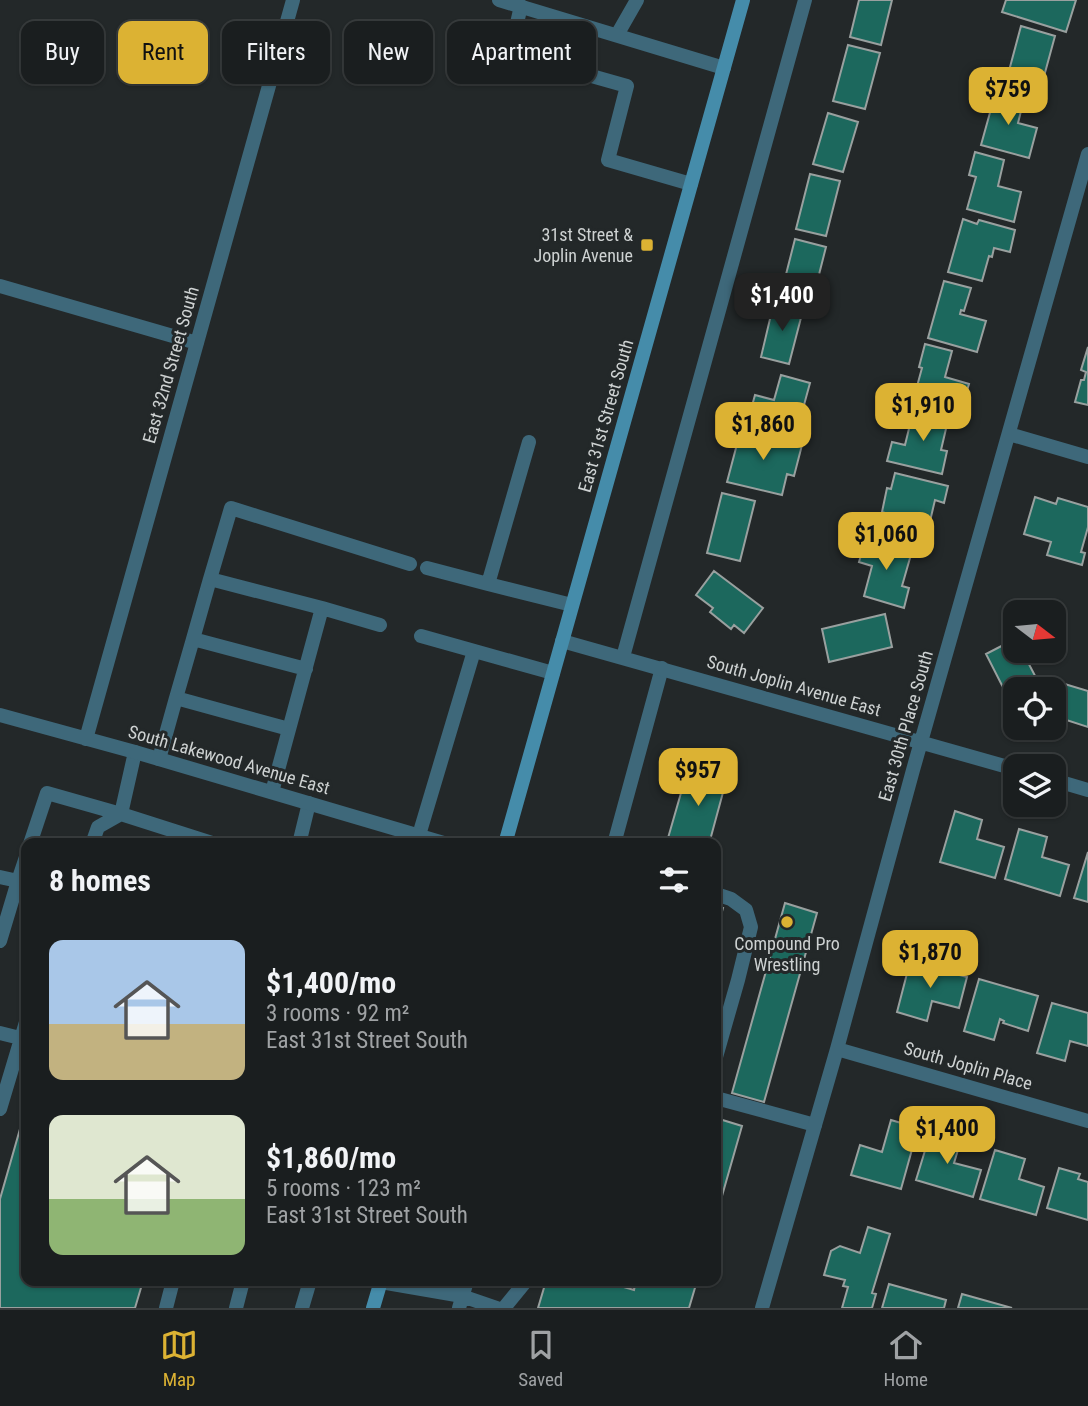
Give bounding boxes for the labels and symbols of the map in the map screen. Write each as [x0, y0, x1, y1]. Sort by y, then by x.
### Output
pin: $759 [967, 68, 1049, 127]
place label: 31st Street & Joplin Avenue [533, 224, 633, 266]
marker: 31st Street & Joplin Avenue [639, 237, 655, 253]
pin: $1,400 [725, 274, 839, 333]
street label: East 32nd Street South [138, 284, 203, 446]
street label: East 31st Street South [574, 337, 637, 495]
pin: $1,910 [866, 384, 980, 443]
pin: $1,860 [706, 402, 820, 462]
pin: $1,060 [829, 512, 943, 572]
north arrow [1003, 600, 1066, 663]
street label: East 30th Place South [874, 648, 937, 804]
street label: South Joplin Avenue East [705, 651, 884, 720]
street label: South Lakewood Avenue East [126, 721, 332, 798]
pin: $957 [657, 748, 739, 808]
marker: Compound Pro Wrestling [779, 914, 795, 930]
pin: $1,870 [873, 930, 987, 990]
place label: Compound Pro Wrestling [734, 933, 840, 975]
street label: South Joplin Place [902, 1037, 1035, 1094]
pin: $1,400 [890, 1106, 1004, 1166]

